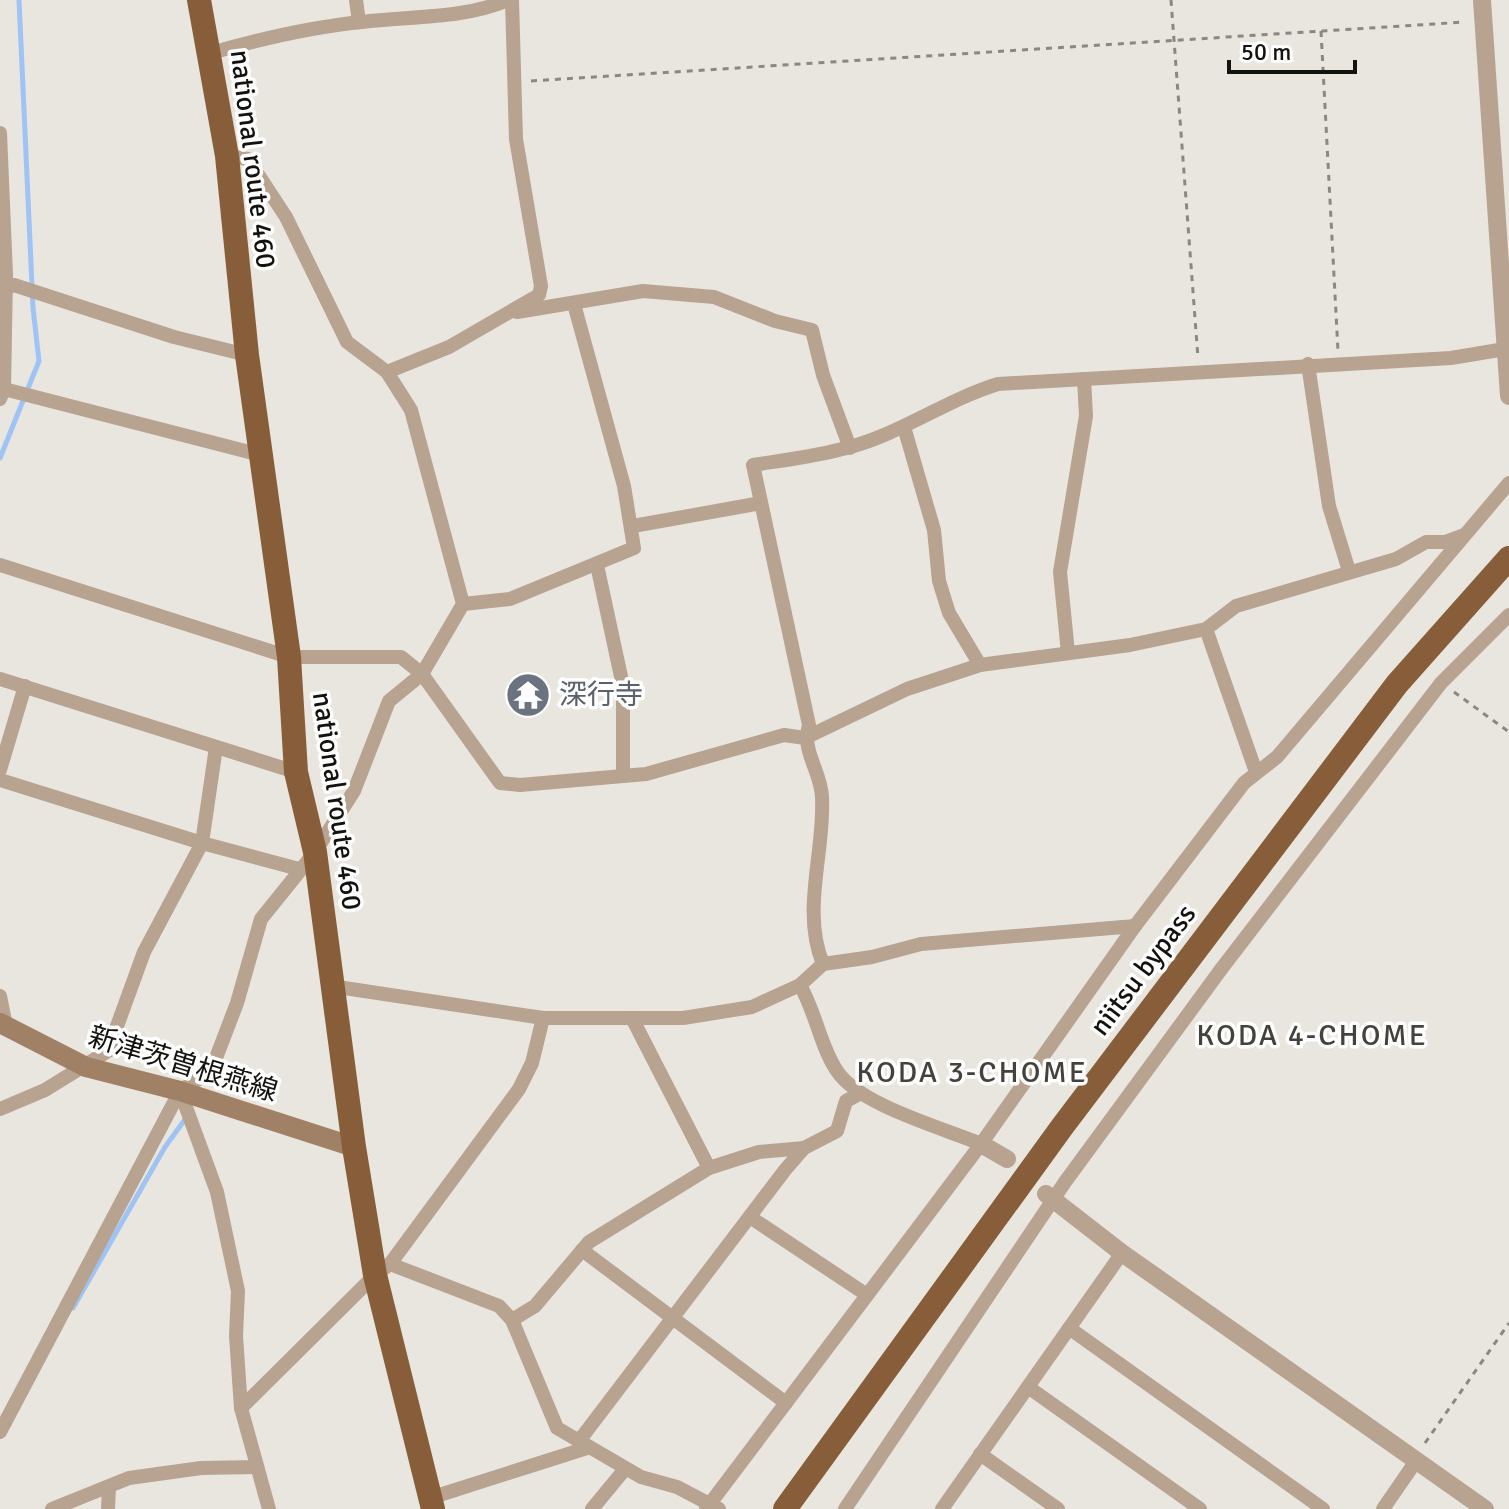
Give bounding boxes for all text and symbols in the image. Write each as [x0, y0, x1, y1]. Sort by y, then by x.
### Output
scale bar [1229, 24, 1355, 74]
text: 50 m [1241, 37, 1291, 67]
street label: national route 460 [223, 48, 283, 270]
temple icon: 深行寺 [504, 671, 552, 719]
place label: 深行寺 [559, 678, 643, 712]
street label: national route 460 [305, 690, 369, 912]
street label: niitsu bypass [1083, 898, 1203, 1042]
district label: KODA 4-CHOME [1196, 1017, 1428, 1054]
street label: 新津茨曽根燕線 [84, 1019, 282, 1109]
district label: KODA 3-CHOME [856, 1054, 1088, 1091]

